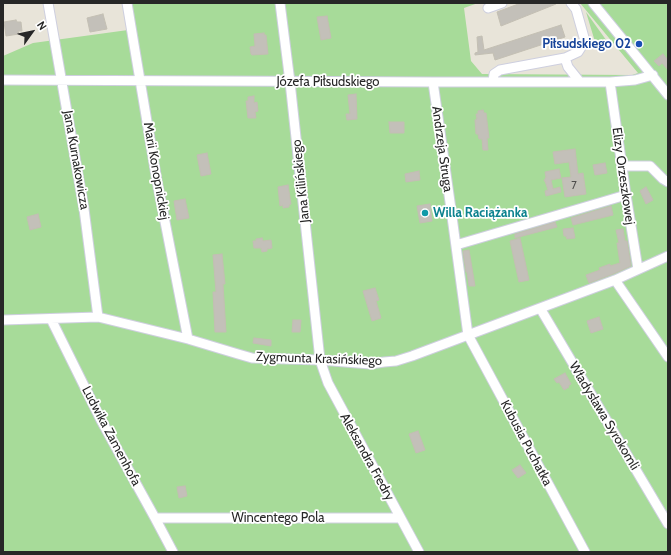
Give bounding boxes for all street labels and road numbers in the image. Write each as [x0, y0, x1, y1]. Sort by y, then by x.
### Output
street label: Józefa Piłsudskiego [276, 74, 380, 90]
street label: Andrzeja Struga [428, 105, 456, 193]
street label: Jana Kurnakowicza [60, 109, 92, 211]
street label: Marii Konopnickiej [140, 121, 172, 221]
street label: Elizy Orzeszkowej [608, 126, 638, 226]
street label: Jana Kilińskiego [289, 139, 313, 223]
street label: Zygmunta Krasińskiego [256, 349, 382, 369]
street label: Władysława Syrokomli [566, 359, 642, 473]
street label: Ludwika Zamenhofa [78, 383, 144, 489]
street label: Kubusia Puchatka [497, 397, 555, 489]
street label: Aleksandra Fredry [337, 411, 397, 503]
street label: Wincentego Pola [231, 510, 325, 526]

